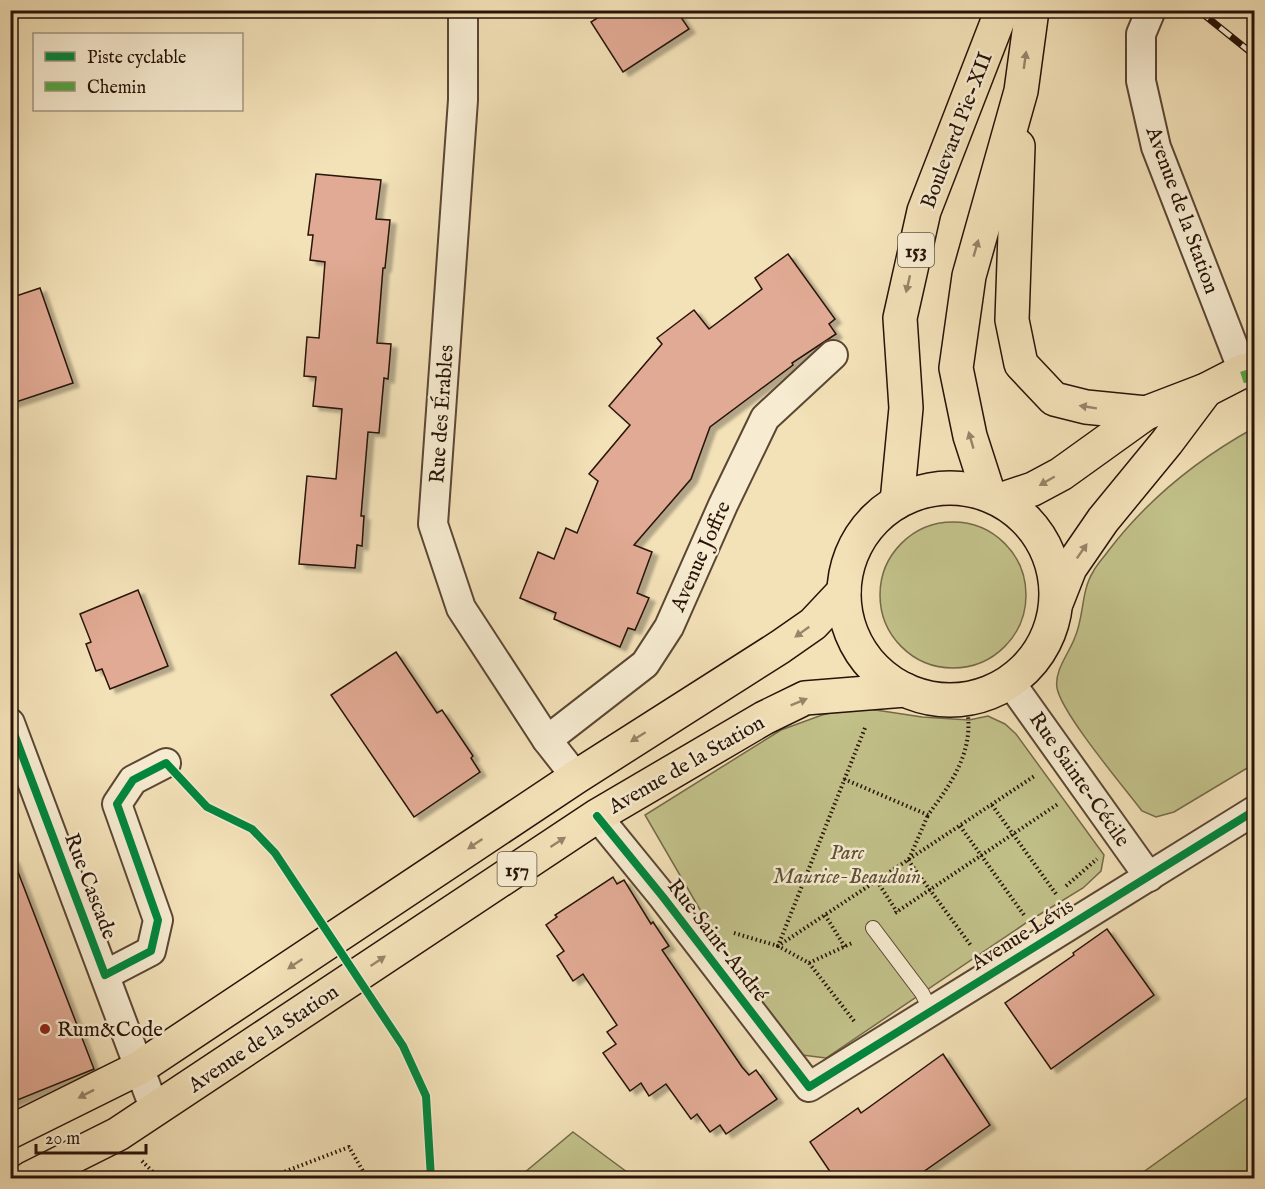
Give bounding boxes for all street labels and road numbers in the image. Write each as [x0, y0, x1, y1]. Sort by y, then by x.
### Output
street label: Boulevard Pie-XII [915, 49, 1000, 213]
street label: Avenue de la Station [1138, 122, 1224, 298]
road number: 153 [898, 233, 934, 267]
street label: Rue des Érables [423, 344, 461, 484]
street label: Avenue Joffre [665, 497, 738, 617]
street label: Rue Sainte-Cécile [1022, 707, 1136, 853]
street label: Avenue de la Station [603, 710, 770, 821]
street label: Rue Cascade [57, 830, 122, 944]
road number: 157 [498, 852, 536, 886]
street label: Rue Saint-André [660, 874, 773, 1008]
street label: Avenue Lévis [966, 893, 1079, 978]
street label: Avenue de la Station [183, 979, 344, 1100]

